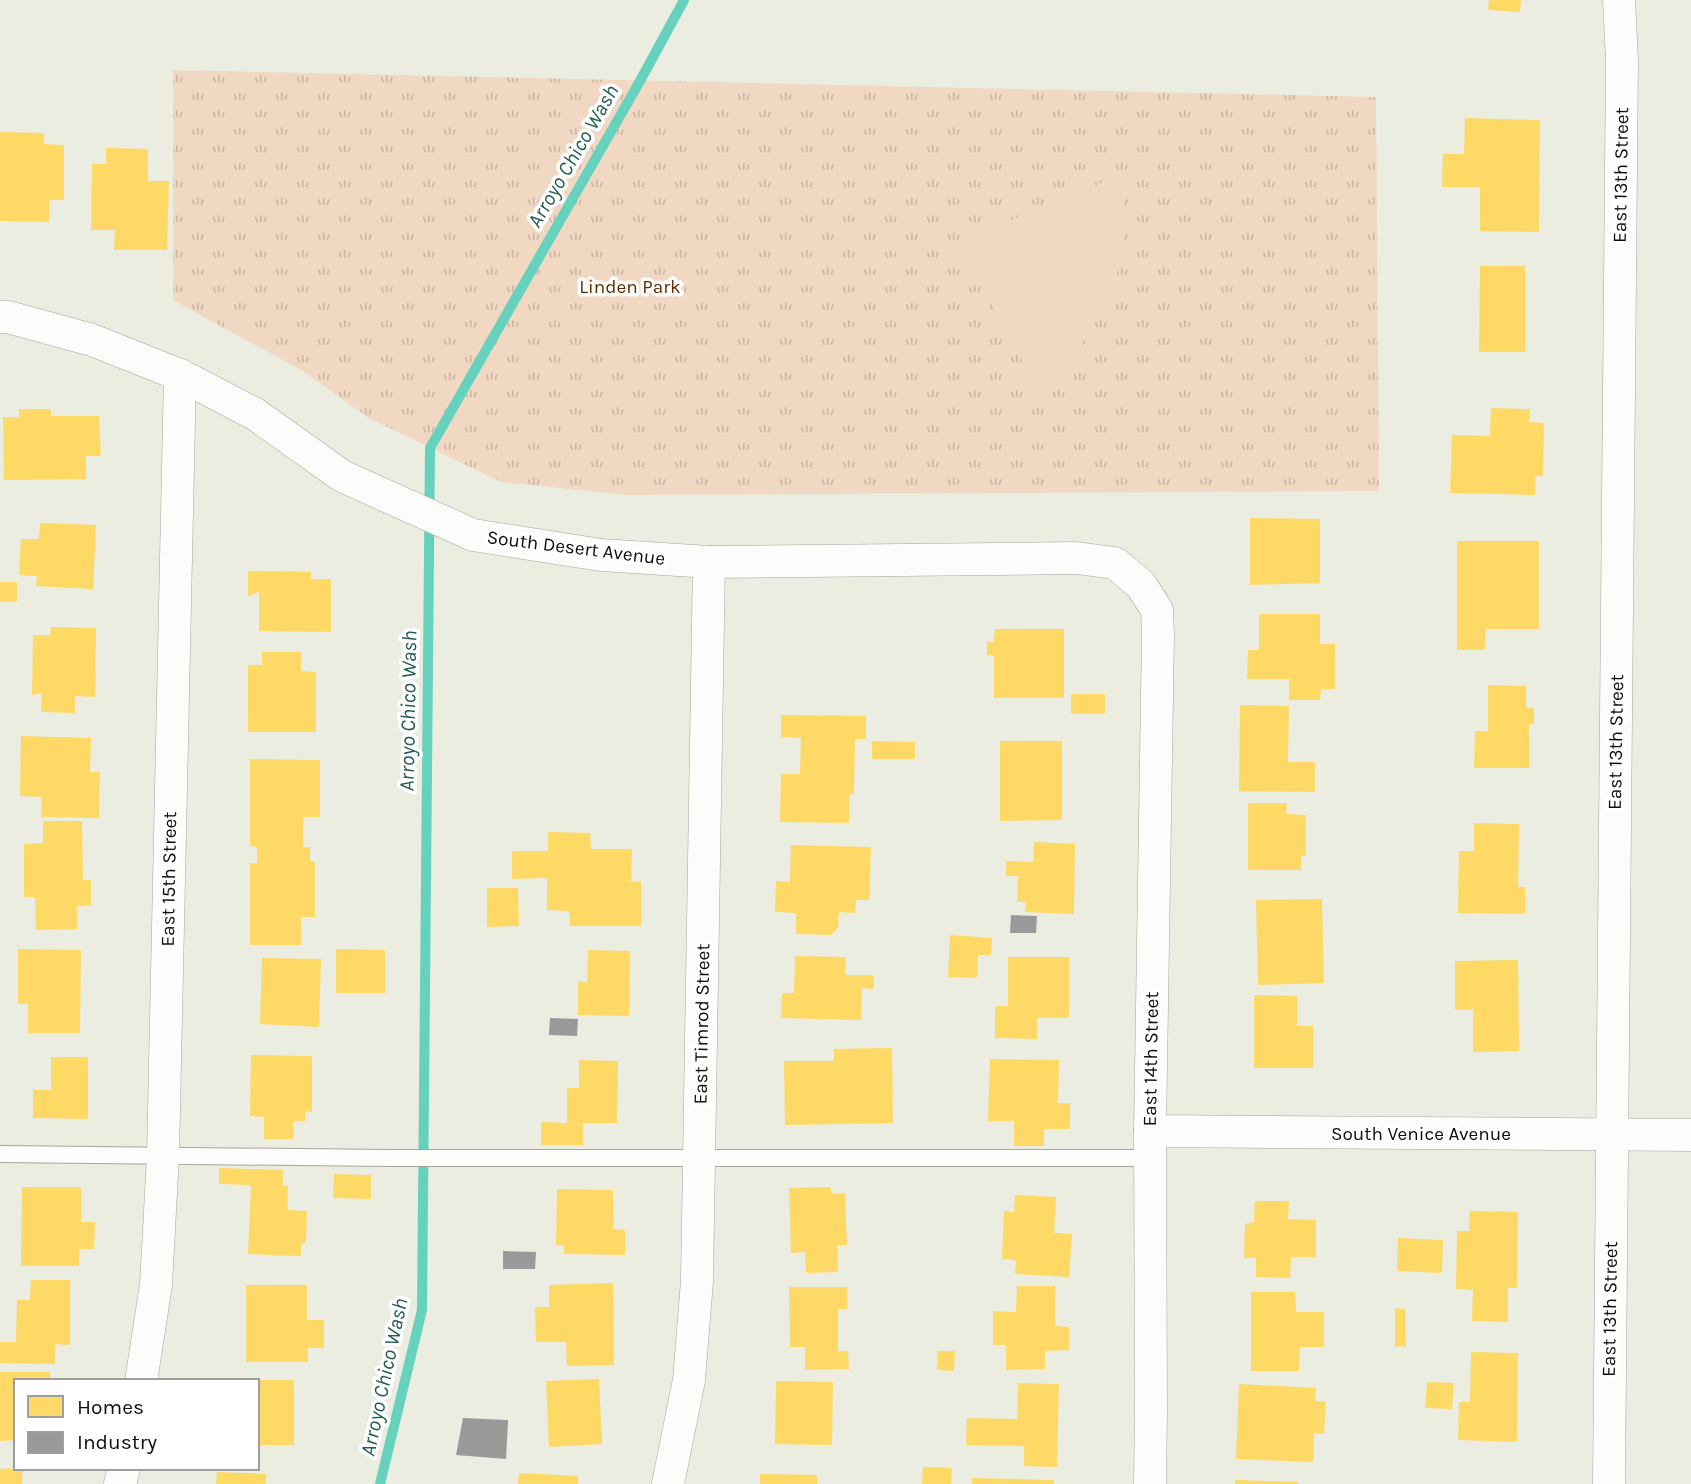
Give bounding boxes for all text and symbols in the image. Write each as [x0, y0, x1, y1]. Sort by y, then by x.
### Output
water label: Arroyo Chico Wash [522, 80, 624, 232]
street label: East 13th Street [1609, 107, 1633, 243]
park label: Linden Park [579, 276, 681, 298]
street label: South Desert Avenue [486, 526, 666, 570]
water label: Arroyo Chico Wash [395, 630, 421, 792]
street label: East 13th Street [1604, 674, 1628, 810]
street label: East 15th Street [157, 811, 181, 947]
street label: East Timrod Street [690, 943, 714, 1105]
street label: East 14th Street [1139, 991, 1163, 1127]
street label: South Venice Avenue [1331, 1123, 1511, 1145]
street label: East 13th Street [1598, 1241, 1622, 1377]
water label: Arroyo Chico Wash [356, 1296, 412, 1458]
legend [14, 1379, 259, 1470]
text: Homes [77, 1395, 144, 1419]
text: Industry [77, 1430, 157, 1454]

